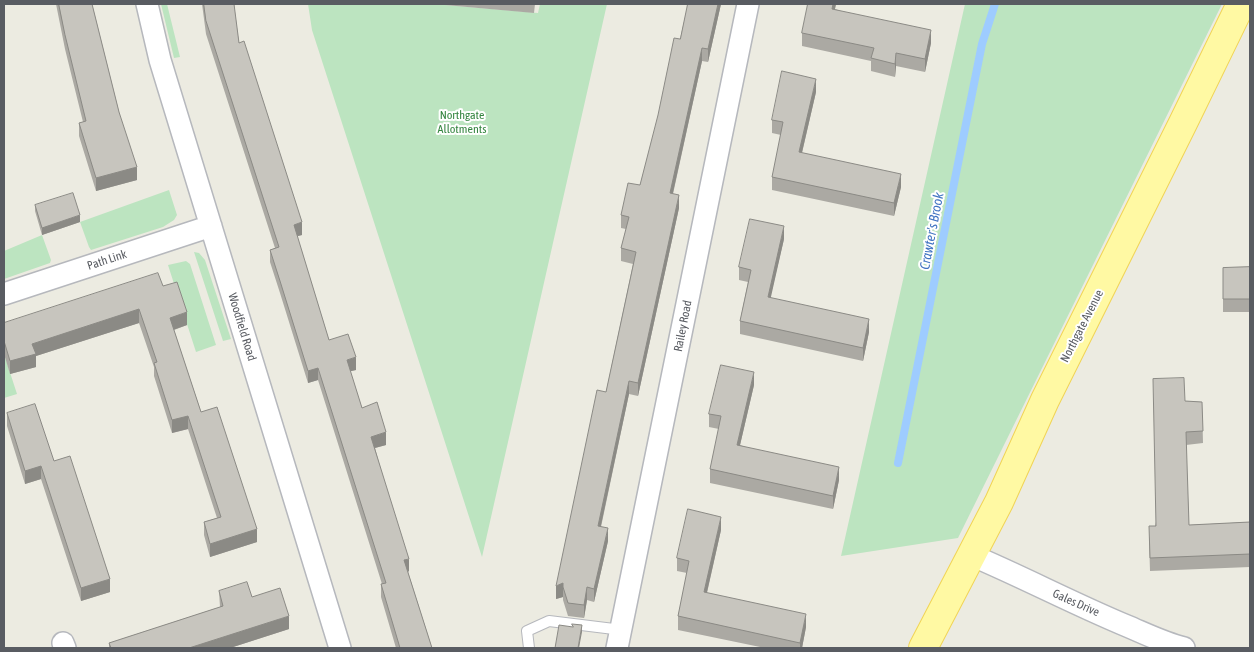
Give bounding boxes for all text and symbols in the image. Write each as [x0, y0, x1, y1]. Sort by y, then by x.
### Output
park label: Northgate Allotments [438, 108, 486, 136]
water label: Crawter's Brook [916, 191, 948, 271]
street label: Path Link [85, 247, 129, 273]
street label: Northgate Avenue [1058, 287, 1106, 365]
street label: Woodfield Road [225, 291, 259, 363]
street label: Railey Road [671, 299, 695, 353]
street label: Gales Drive [1050, 586, 1102, 620]

